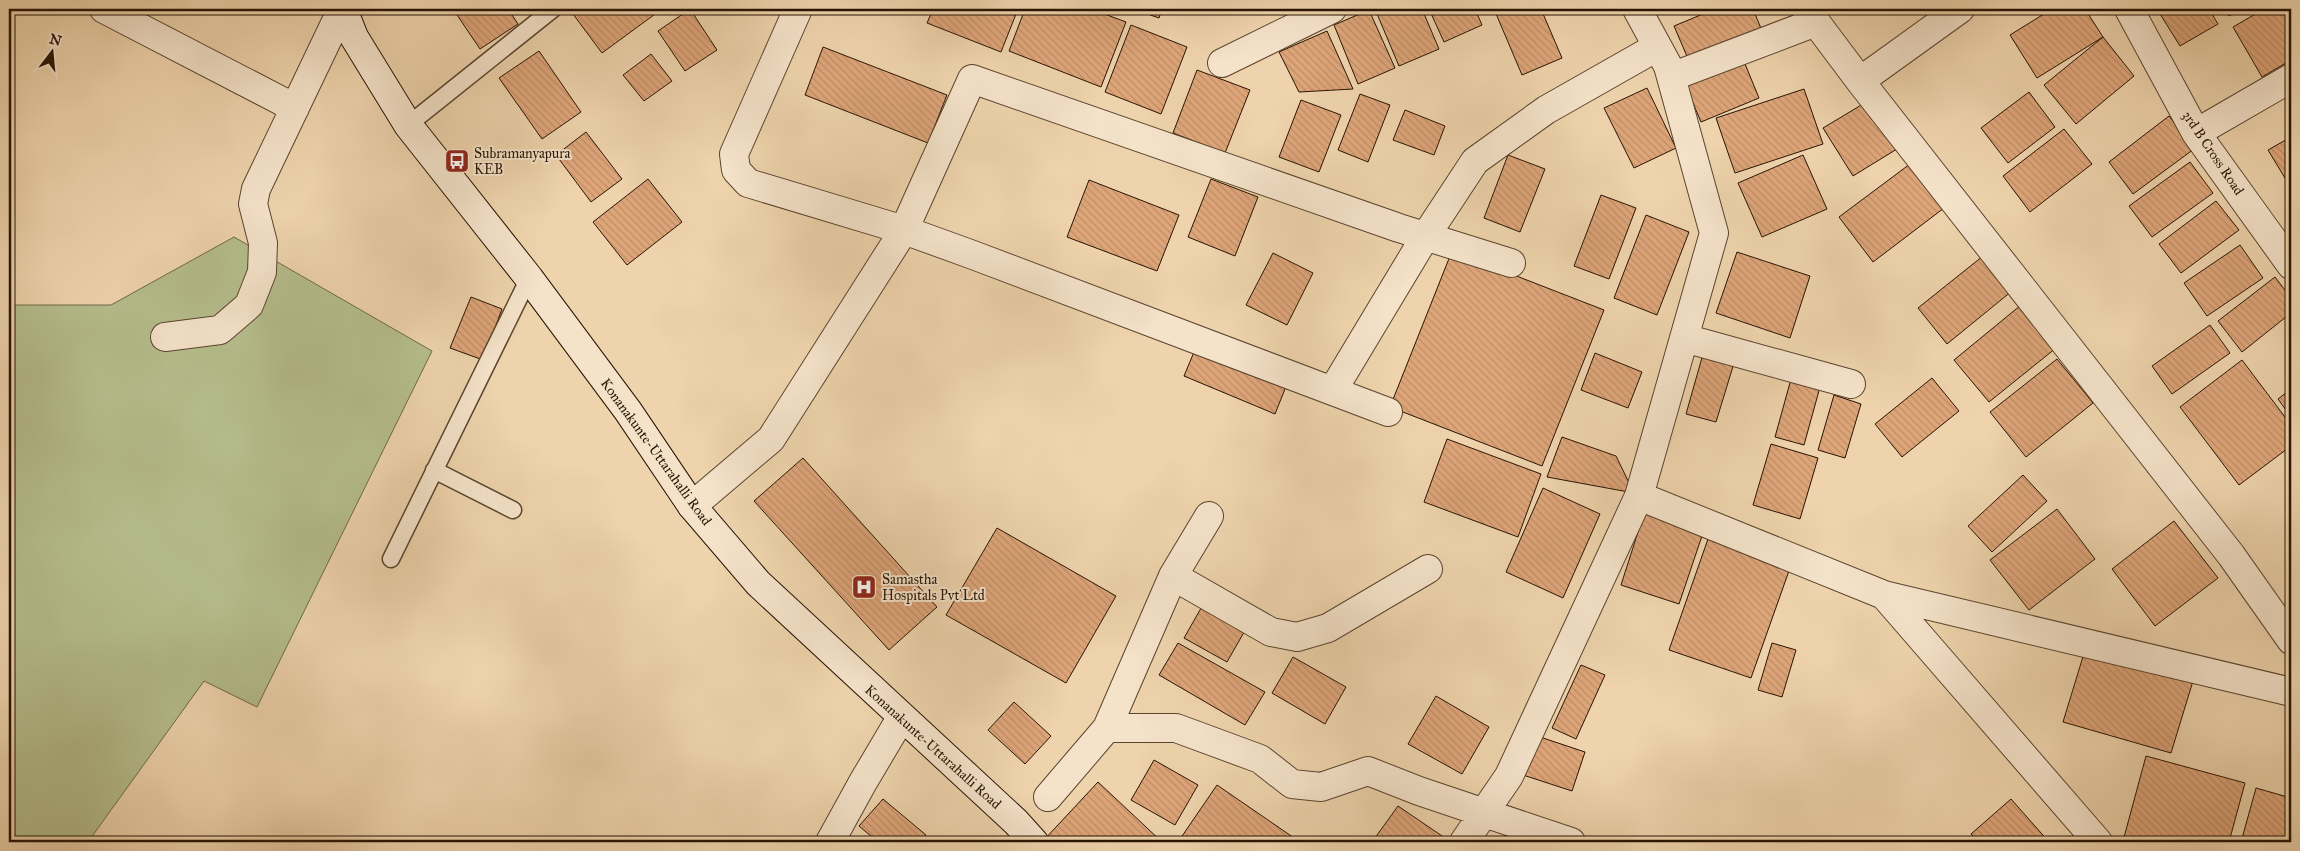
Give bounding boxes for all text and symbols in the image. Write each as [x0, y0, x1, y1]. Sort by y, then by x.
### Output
north arrow [28, 28, 78, 78]
text: N [47, 30, 64, 50]
street label: 3rd B Cross Road [2179, 108, 2247, 198]
place label: Subramanyapura KEB [474, 145, 571, 178]
bus stop icon: Subramanyapura KEB [444, 148, 470, 174]
street label: Konanakunte-Uttarahalli Road [597, 375, 715, 529]
place label: Samastha Hospitals Pvt Ltd [882, 571, 985, 604]
hospital icon: Samastha Hospitals Pvt Ltd [851, 574, 877, 600]
street label: Konanakunte-Uttarahalli Road [861, 681, 1005, 813]

